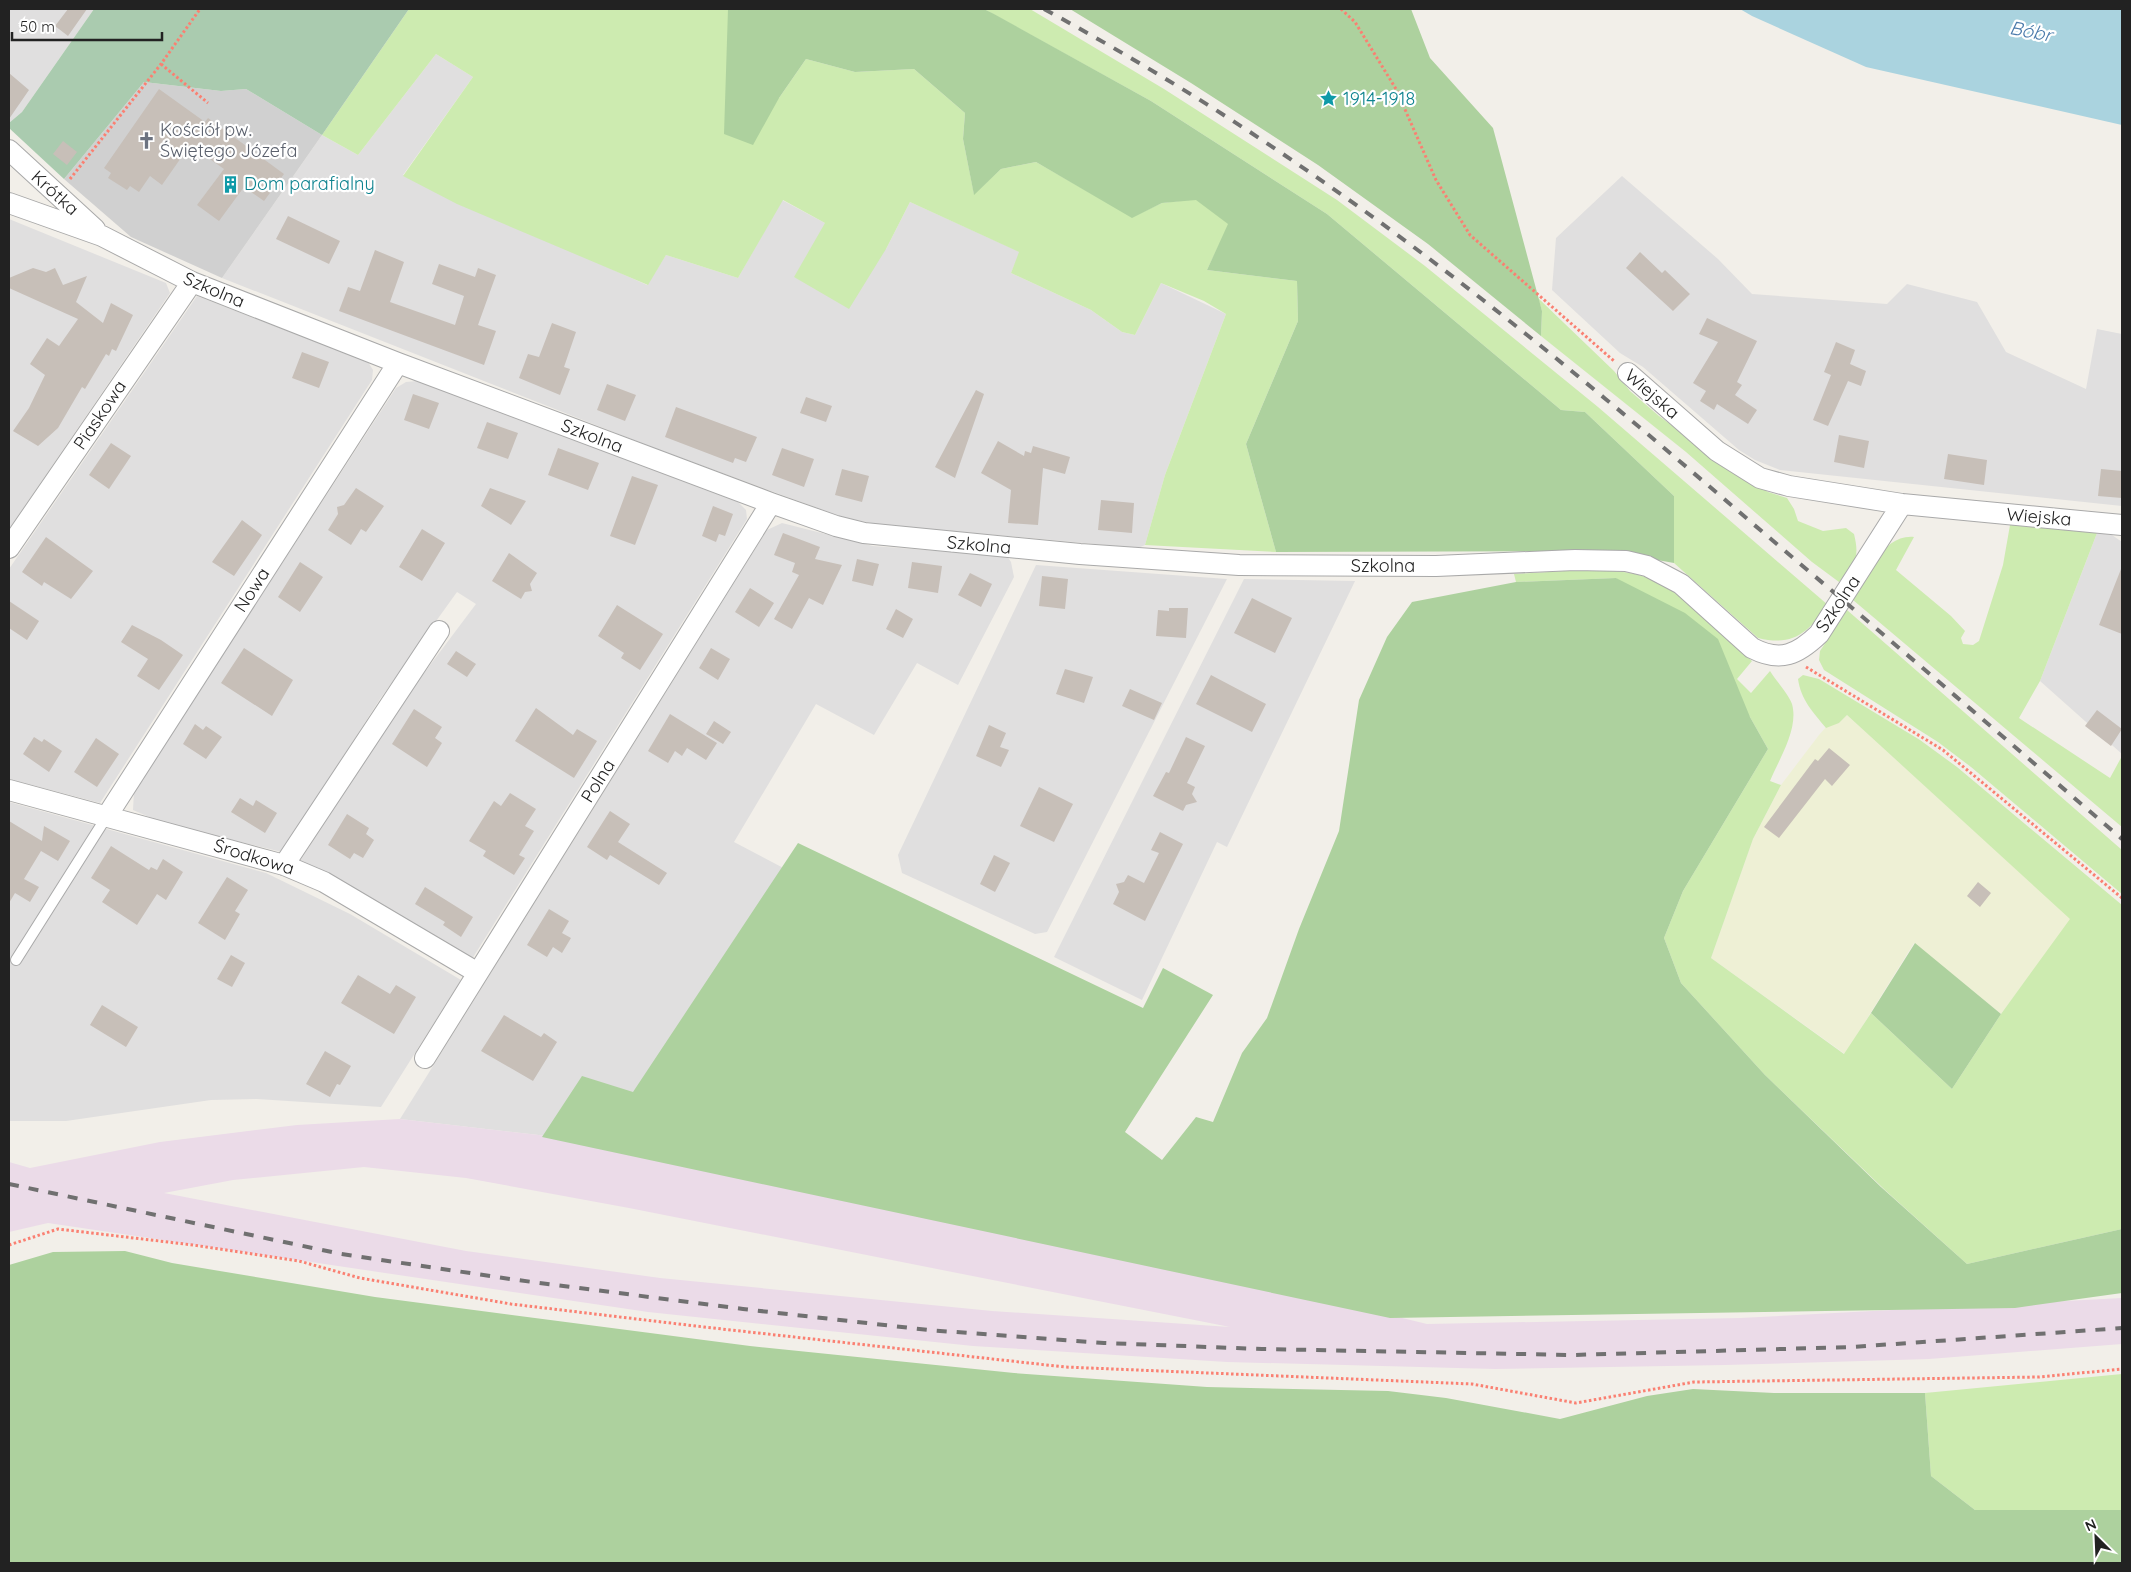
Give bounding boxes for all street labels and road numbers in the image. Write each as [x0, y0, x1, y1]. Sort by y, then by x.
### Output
street label: Krótka [27, 165, 84, 220]
street label: Szkolna [180, 266, 248, 313]
street label: Wiejska [1620, 364, 1684, 424]
street label: Piaskowa [68, 376, 131, 454]
street label: Szkolna [558, 413, 626, 458]
street label: Wiejska [2006, 502, 2073, 531]
street label: Szkolna [946, 530, 1012, 559]
street label: Szkolna [1351, 554, 1415, 577]
street label: Nowa [229, 563, 274, 616]
street label: Szkolna [1810, 571, 1865, 637]
street label: Polna [575, 755, 620, 807]
street label: Środkowa [211, 833, 297, 880]

